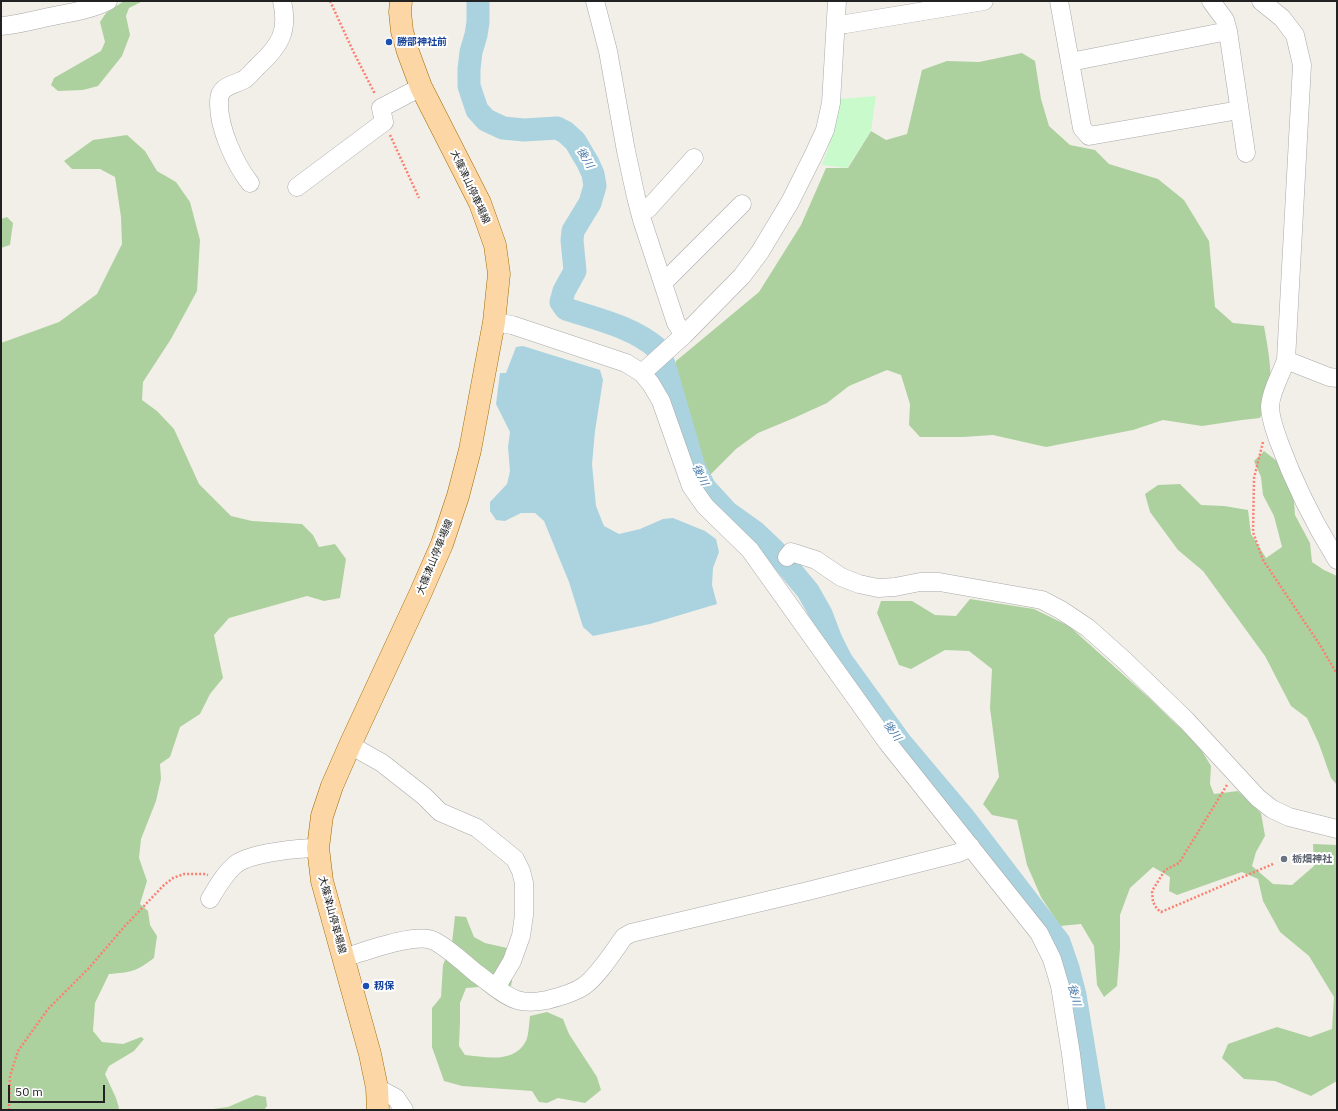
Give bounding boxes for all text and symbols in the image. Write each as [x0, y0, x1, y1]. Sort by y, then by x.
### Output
place label: 勝部神社前 [397, 36, 447, 48]
marker: 勝部神社前 [384, 37, 394, 47]
water label: 後川 [574, 145, 596, 171]
street label: 大篠津山停車場線 [448, 148, 492, 226]
water label: 後川 [689, 462, 711, 488]
street label: 大篠津山停車場線 [414, 518, 456, 596]
water label: 後川 [880, 718, 904, 744]
place label: 栃畑神社 [1292, 853, 1332, 865]
marker: 栃畑神社 [1279, 854, 1289, 864]
street label: 大篠津山停車場線 [316, 875, 348, 955]
place label: 籾保 [374, 980, 394, 992]
marker: 籾保 [361, 981, 371, 991]
water label: 後川 [1065, 983, 1083, 1007]
scale bar [10, 1077, 107, 1103]
text: 50 m [15, 1084, 43, 1099]

